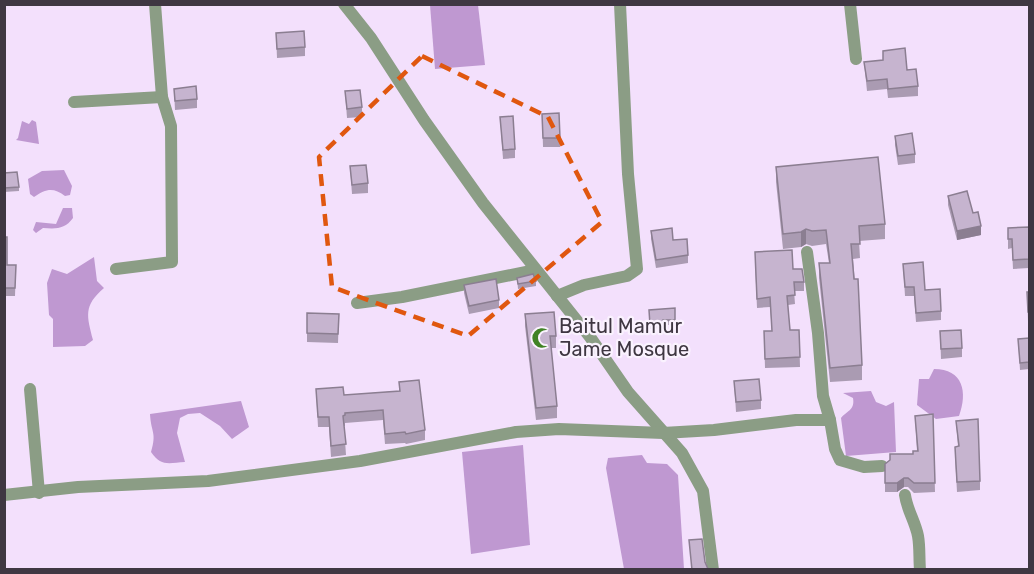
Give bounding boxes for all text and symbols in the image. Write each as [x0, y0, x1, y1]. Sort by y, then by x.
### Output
place label: Baitul Mamur Jame Mosque [559, 314, 689, 361]
mosque icon: Baitul Mamur Jame Mosque [530, 326, 554, 350]

